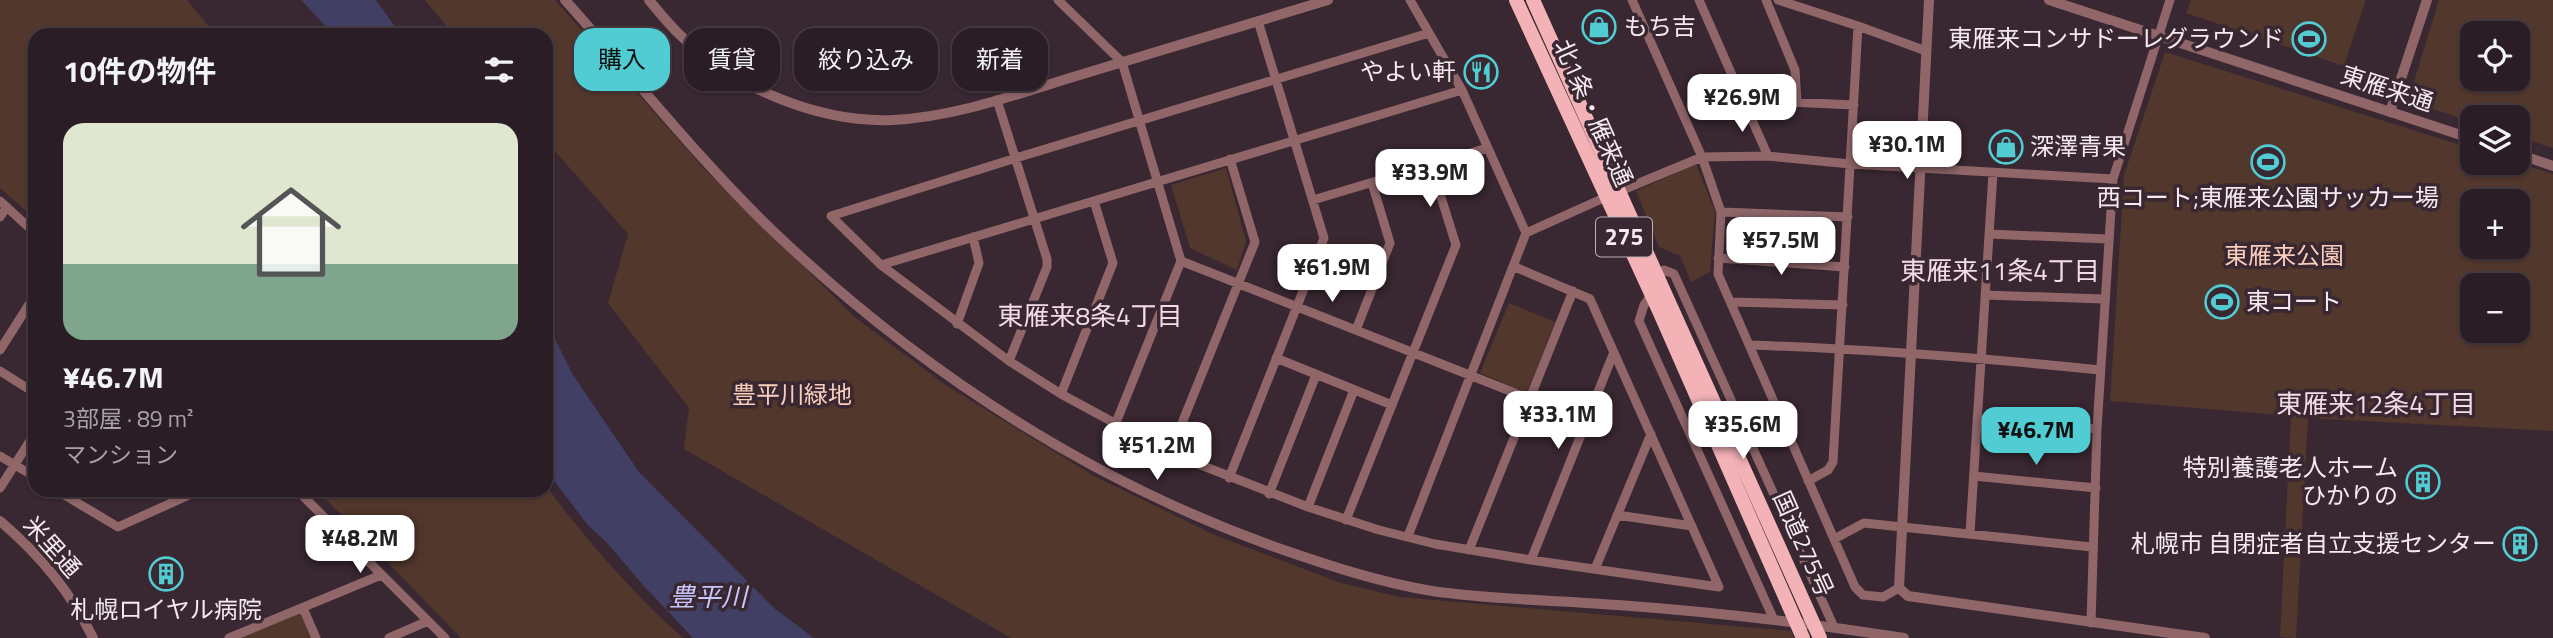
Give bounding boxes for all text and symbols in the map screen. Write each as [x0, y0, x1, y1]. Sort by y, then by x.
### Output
shop icon: もち吉 [1580, 8, 1618, 46]
place label: もち吉 [1624, 8, 1696, 44]
place label: 東雁来コンサドーレグラウンド [1948, 20, 2284, 56]
sports icon: 東雁来コンサドーレグラウンド [2290, 20, 2328, 58]
map controls [2460, 21, 2530, 343]
button: locate [2460, 21, 2530, 91]
chip: 購入 [574, 28, 670, 91]
chip: 賃貸 [684, 28, 780, 91]
chip: 絞り込み [794, 28, 938, 91]
chip: 新着 [952, 28, 1048, 91]
street label: 北1条・雁来通 [1545, 33, 1642, 192]
text: 10件の物件 [63, 48, 217, 94]
icon: filters [480, 51, 518, 89]
place label: やよい軒 [1360, 53, 1456, 89]
restaurant icon: やよい軒 [1462, 53, 1500, 91]
street label: 東雁来通 [2336, 56, 2439, 120]
pin: ¥26.9M [1685, 74, 1799, 134]
text: ¥26.9M [1703, 79, 1781, 114]
button: layers [2460, 105, 2530, 175]
pin: ¥30.1M [1850, 122, 1964, 181]
text: ¥30.1M [1868, 126, 1946, 161]
shop icon: 深澤青果 [1987, 128, 2025, 166]
place label: 深澤青果 [2030, 128, 2126, 164]
sports icon: 西コート;東雁来公園サッカー場 [2249, 143, 2287, 181]
pin: ¥33.9M [1373, 150, 1487, 209]
text: ¥33.9M [1391, 154, 1469, 189]
icon: home [228, 169, 354, 295]
place label: 西コート;東雁来公園サッカー場 [2097, 179, 2439, 215]
button: + [2460, 189, 2530, 259]
road number: 275 [1596, 218, 1652, 256]
pin: ¥57.5M [1724, 218, 1838, 277]
text: ¥57.5M [1742, 222, 1820, 257]
park label: 東雁来公園 [2224, 237, 2344, 273]
pin: ¥61.9M [1275, 244, 1389, 304]
text: ¥61.9M [1293, 249, 1371, 284]
district label: 東雁来11条4丁目 [1900, 251, 2100, 290]
button: − [2460, 273, 2530, 343]
sports icon: 東コート [2203, 283, 2241, 321]
place label: 東コート [2246, 283, 2342, 319]
district label: 東雁来8条4丁目 [997, 296, 1183, 335]
text: ¥46.7M [63, 354, 164, 400]
park label: 豊平川緑地 [732, 376, 852, 412]
district label: 東雁来12条4丁目 [2276, 384, 2476, 423]
pin: ¥33.1M [1501, 392, 1615, 451]
text: ¥33.1M [1519, 396, 1597, 431]
text: 3部屋 · 89 m² [63, 401, 193, 436]
pin: ¥35.6M [1686, 402, 1800, 461]
text: ¥35.6M [1704, 406, 1782, 441]
pin: ¥46.7M [1979, 407, 2093, 467]
text: ¥46.7M [1997, 412, 2075, 447]
pin: ¥51.2M [1100, 422, 1214, 482]
text: ¥51.2M [1118, 427, 1196, 462]
text: マンション [63, 437, 178, 472]
place label: 特別養護老人ホーム ひかりの [2183, 449, 2398, 513]
building icon: 特別養護老人ホーム ひかりの [2404, 463, 2442, 501]
street label: 国道275号 [1765, 485, 1843, 602]
street label: 米里通 [15, 508, 90, 585]
pin: ¥48.2M [303, 516, 417, 575]
text: ¥48.2M [321, 520, 399, 555]
place label: 札幌市 自閉症者自立支援センター [2131, 525, 2496, 561]
building icon: 札幌市 自閉症者自立支援センター [2501, 525, 2539, 563]
building icon: 札幌ロイヤル病院 [147, 555, 185, 593]
water label: 豊平川 [669, 577, 750, 616]
place label: 札幌ロイヤル病院 [70, 591, 262, 627]

